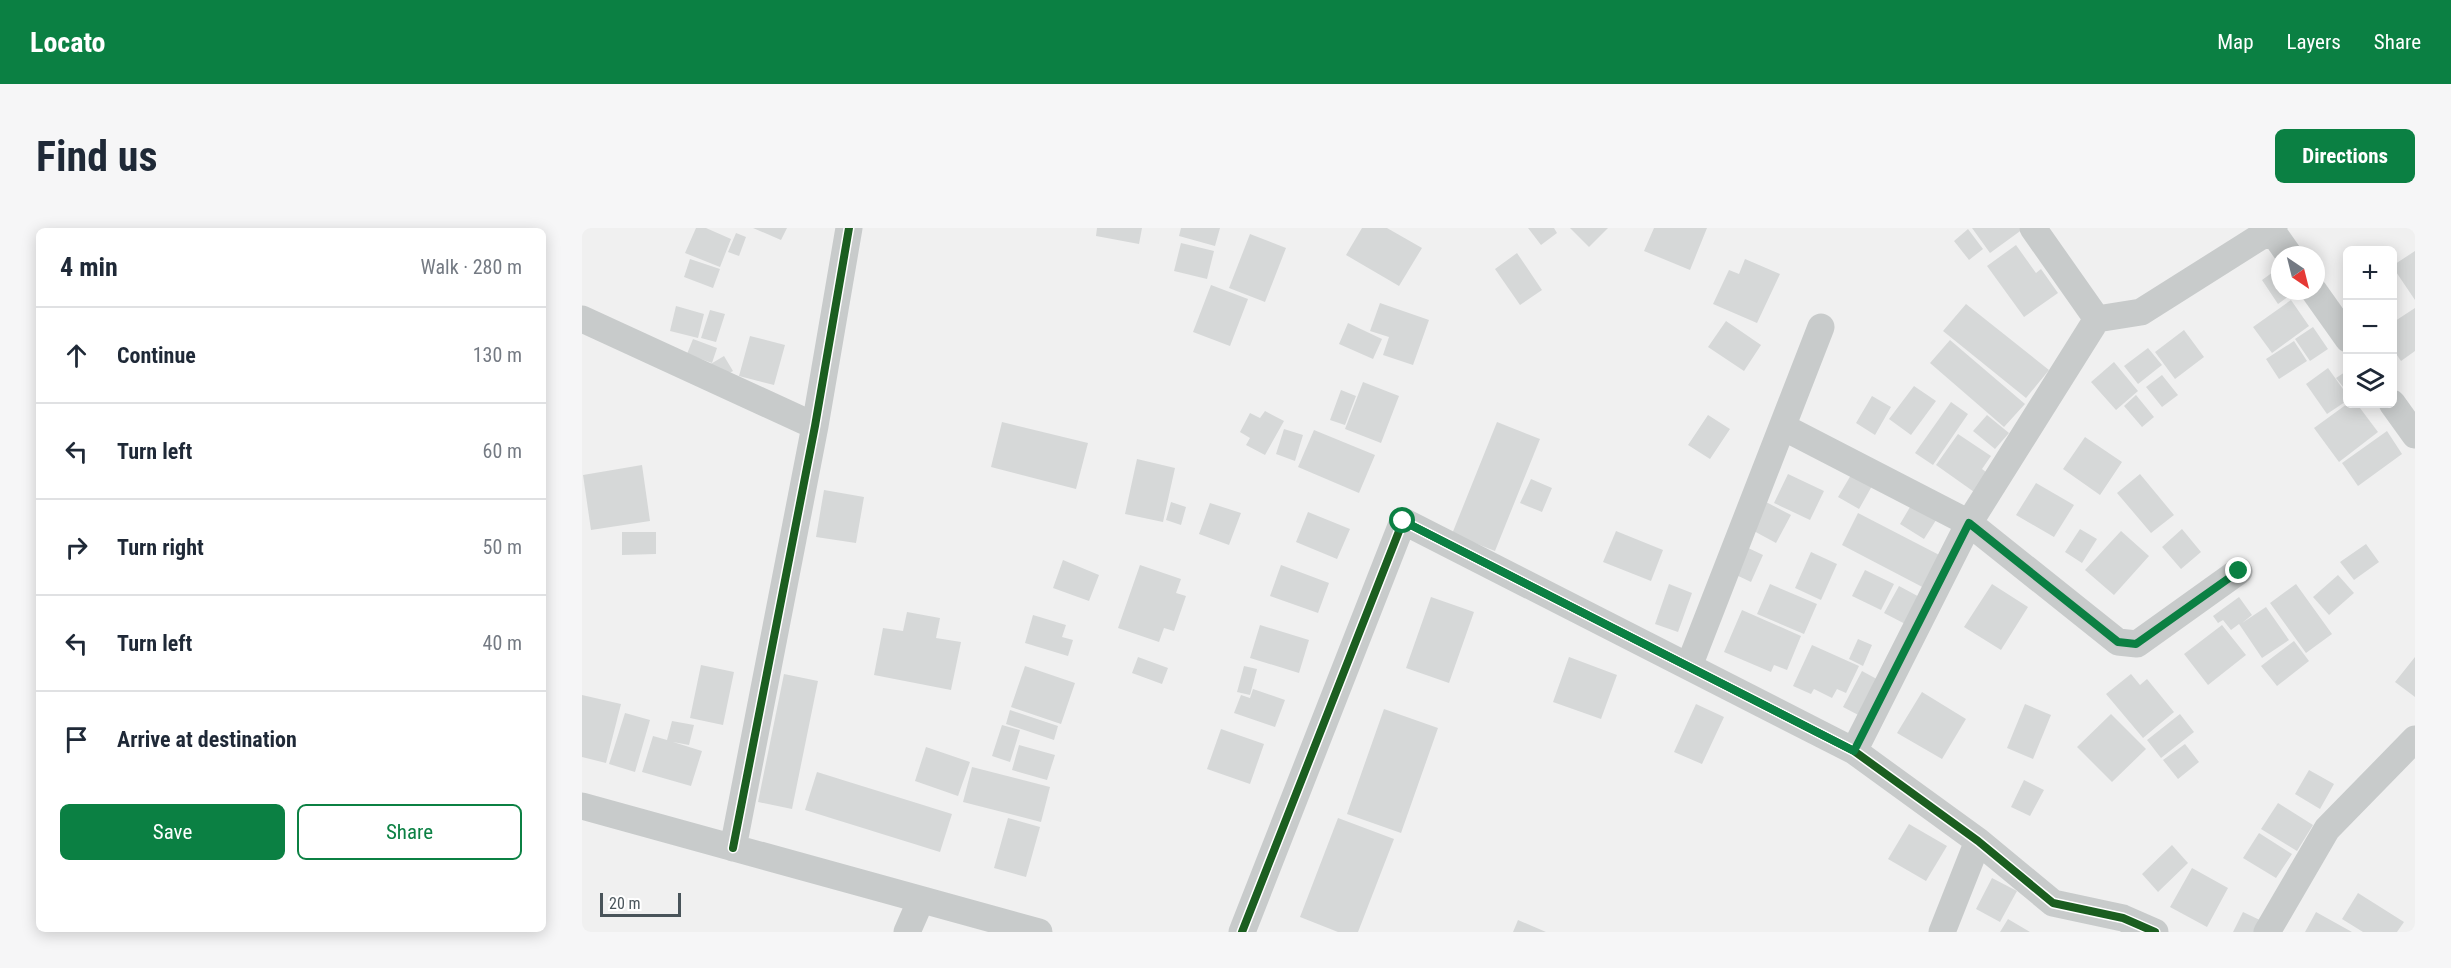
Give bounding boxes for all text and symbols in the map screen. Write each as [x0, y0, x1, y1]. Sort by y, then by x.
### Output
text: Locato [30, 26, 106, 59]
text: Map [2217, 30, 2254, 54]
text: Layers [2287, 30, 2341, 54]
text: Share [2374, 30, 2421, 54]
button: Directions [2275, 129, 2415, 183]
text: Find us [36, 132, 157, 181]
north arrow [2271, 246, 2325, 300]
map controls [2343, 246, 2397, 408]
button: + [2343, 246, 2397, 300]
text: 4 min [60, 252, 118, 282]
text: Walk · 280 m [421, 255, 522, 279]
button: − [2343, 300, 2397, 354]
icon: ahead [60, 339, 93, 372]
text: Continue [117, 343, 196, 368]
text: 130 m [473, 343, 522, 367]
button: layers [2343, 354, 2397, 408]
icon: left [60, 435, 93, 468]
text: Turn left [117, 439, 192, 464]
text: 60 m [483, 439, 522, 463]
route start [1389, 507, 1415, 533]
icon: right [60, 531, 93, 564]
text: Turn right [117, 535, 204, 560]
text: 50 m [483, 535, 522, 559]
route end [2225, 557, 2251, 583]
icon: left [60, 627, 93, 660]
text: Turn left [117, 631, 192, 656]
text: 40 m [483, 631, 522, 655]
icon: arrive [60, 723, 93, 756]
text: Arrive at destination [117, 727, 297, 752]
button: Save [60, 804, 285, 860]
button: Share [297, 804, 522, 860]
scale bar [600, 890, 681, 918]
text: 20 m [609, 894, 641, 913]

